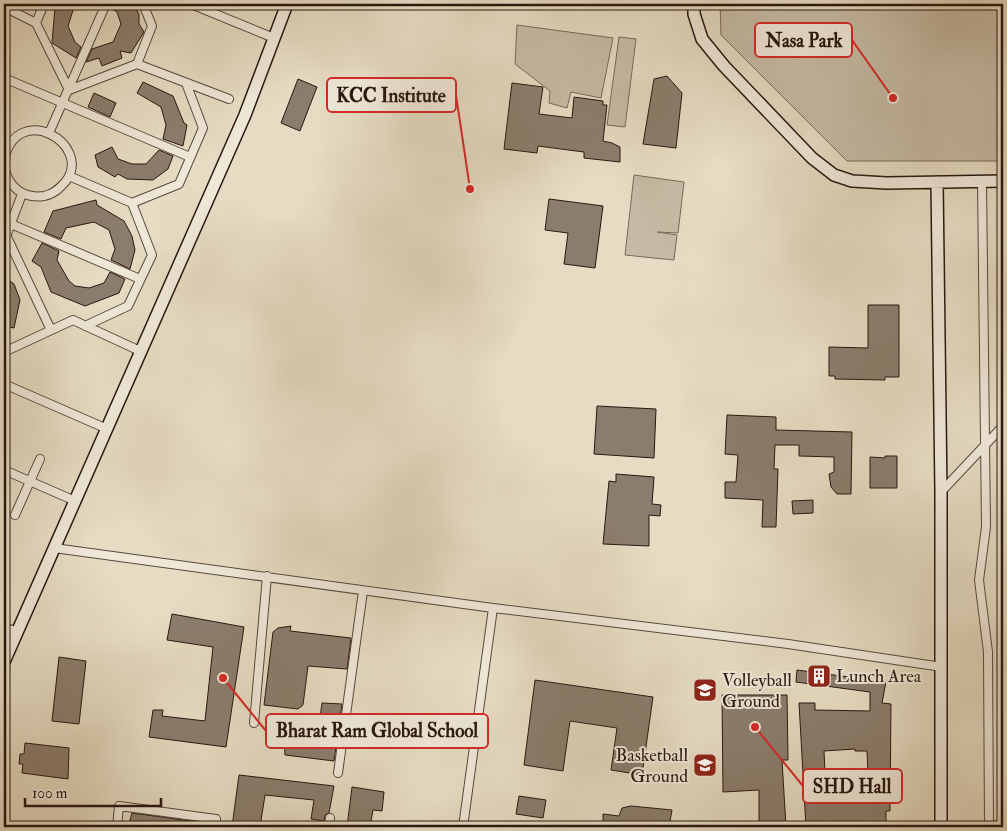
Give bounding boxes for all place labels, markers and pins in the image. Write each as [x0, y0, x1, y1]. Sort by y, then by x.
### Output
callout: Nasa Park [755, 23, 852, 57]
callout: KCC Institute [327, 78, 456, 112]
building icon: Lunch Area [806, 663, 832, 689]
place label: Lunch Area [836, 665, 922, 688]
place label: Volleyball Ground [722, 669, 792, 713]
school or university icon: Volleyball Ground [692, 677, 718, 703]
callout: Bharat Ram Global School [266, 714, 488, 748]
place label: Basketball Ground [615, 744, 688, 788]
school or university icon: Basketball Ground [692, 752, 718, 778]
callout: SHD Hall [803, 769, 902, 803]

